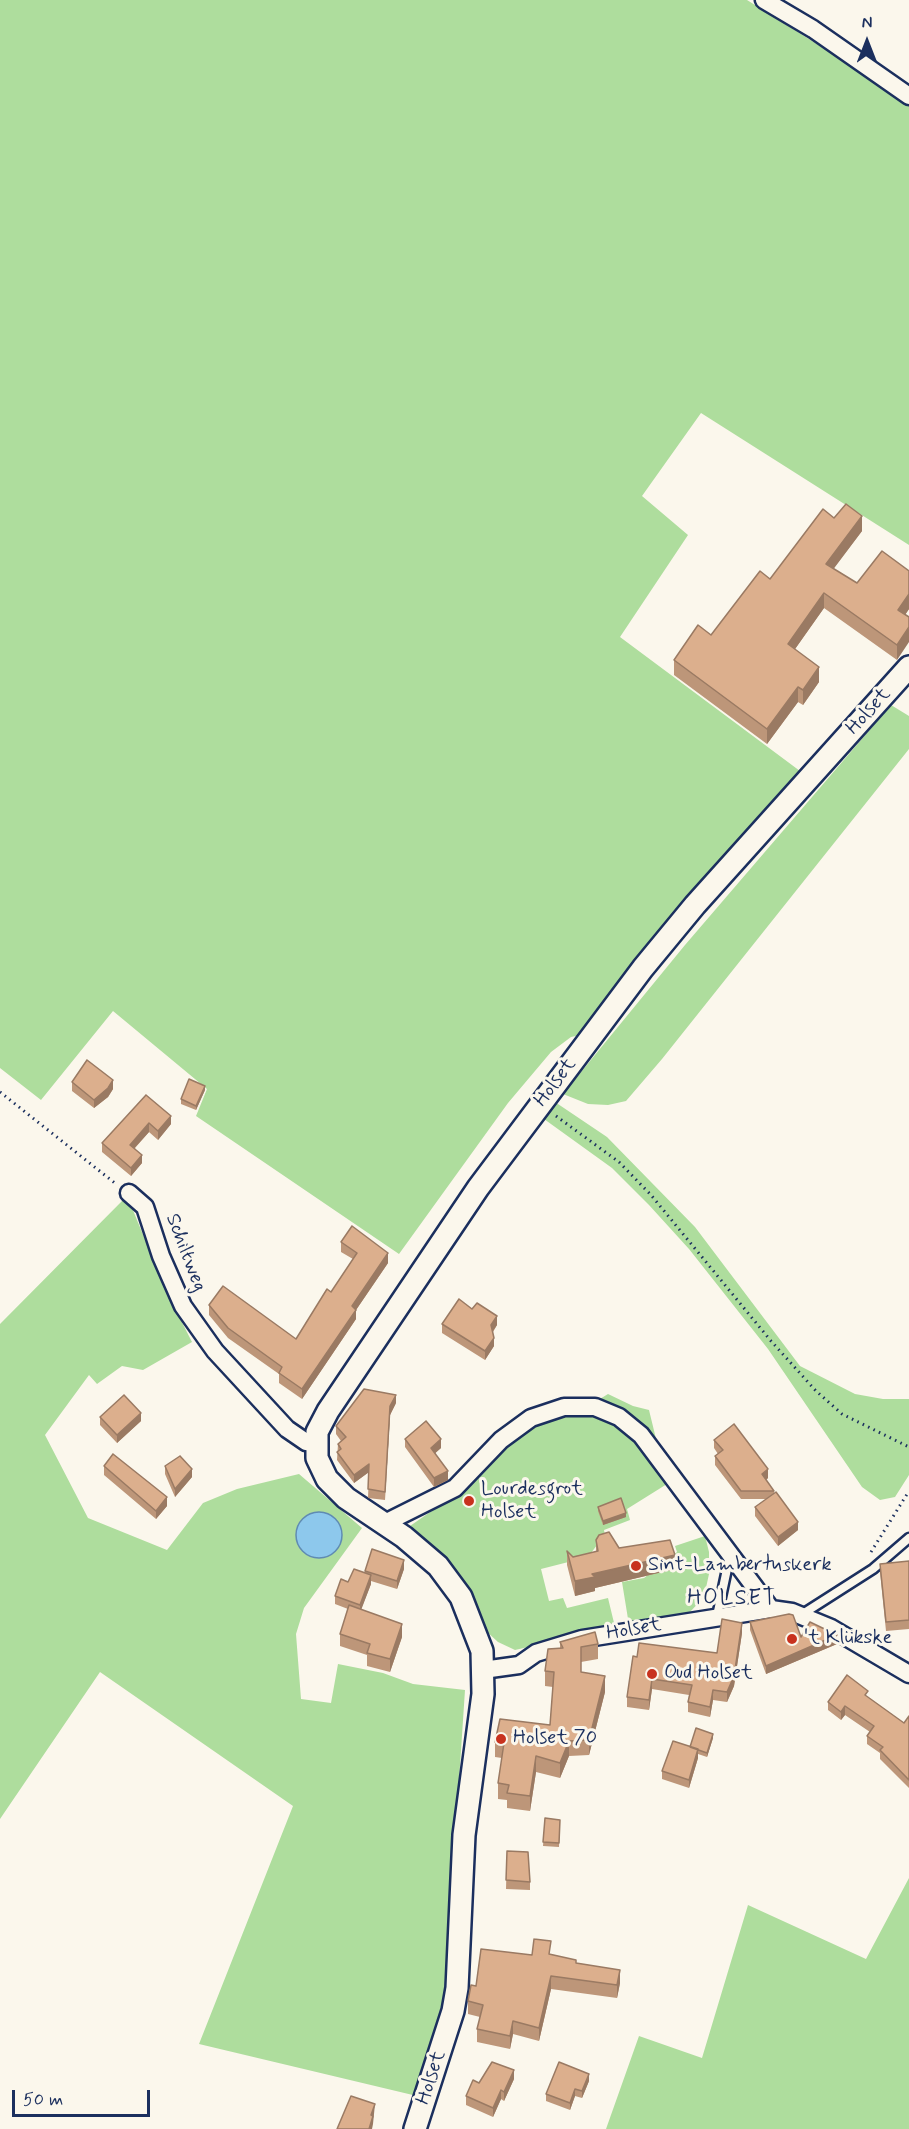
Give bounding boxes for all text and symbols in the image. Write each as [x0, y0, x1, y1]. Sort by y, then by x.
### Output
north arrow [837, 12, 897, 72]
text: N [862, 13, 872, 34]
street label: Holset [842, 683, 896, 741]
street label: Holset [530, 1054, 582, 1112]
street label: Schiltweg [159, 1211, 211, 1295]
place label: Lourdesgrot Holset [481, 1478, 583, 1525]
marker: Lourdesgrot Holset [462, 1494, 476, 1508]
place label: Sint-Lambertuskerk [648, 1554, 831, 1578]
marker: Sint-Lambertuskerk [629, 1559, 643, 1573]
district label: HOLSET [687, 1586, 777, 1612]
street label: Holset [605, 1613, 663, 1647]
place label: 't Klükske [804, 1627, 892, 1651]
marker: 't Klükske [785, 1632, 799, 1646]
place label: Oud Holset [664, 1662, 753, 1686]
marker: Oud Holset [645, 1667, 659, 1681]
place label: Holset 70 [513, 1727, 597, 1751]
marker: Holset 70 [494, 1732, 508, 1746]
street label: Holset [412, 2048, 452, 2108]
scale bar [15, 2078, 153, 2116]
text: 50 m [23, 2088, 63, 2112]

